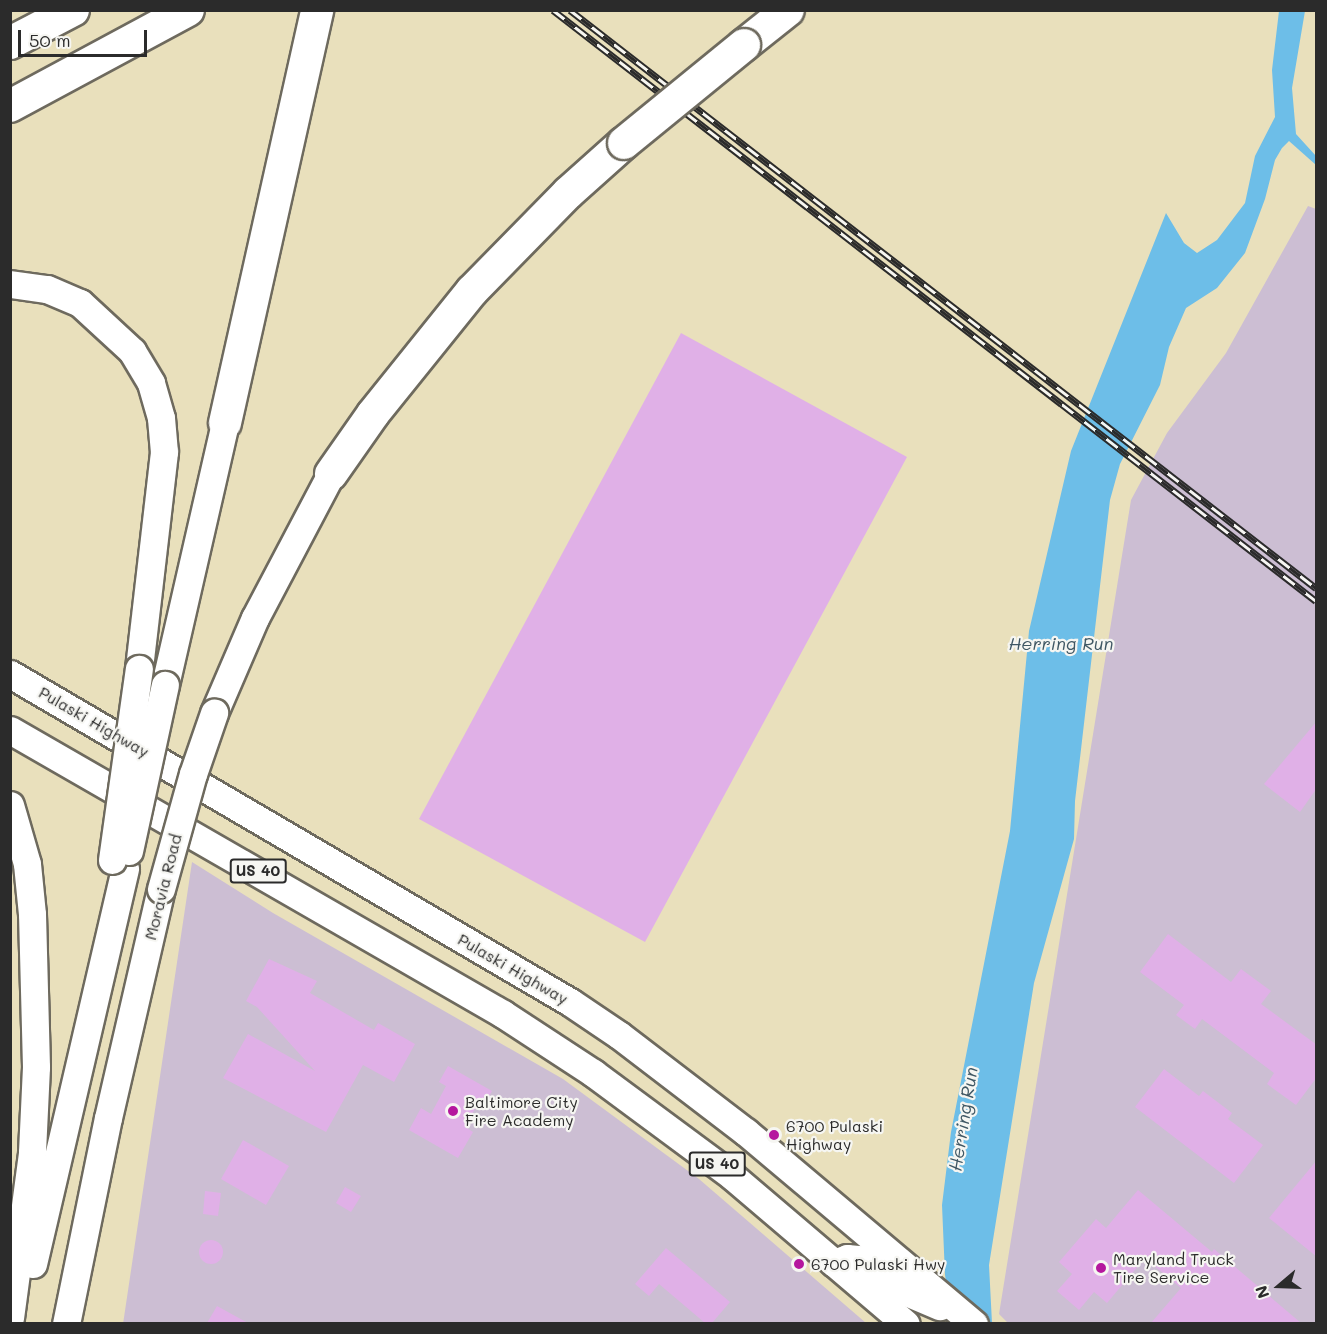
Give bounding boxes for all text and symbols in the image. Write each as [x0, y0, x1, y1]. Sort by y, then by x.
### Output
scale bar [21, 18, 150, 56]
text: 50 m [29, 28, 71, 52]
water label: Herring Run [1008, 632, 1114, 654]
street label: Pulaski Highway [35, 683, 153, 761]
street label: Moravia Road [141, 832, 185, 942]
road number: US 40 [230, 859, 286, 883]
street label: Pulaski Highway [454, 930, 572, 1008]
water label: Herring Run [944, 1065, 982, 1173]
place label: Baltimore City Fire Academy [465, 1092, 578, 1130]
marker: Baltimore City Fire Academy [446, 1104, 460, 1118]
place label: 6700 Pulaski Highway [786, 1116, 883, 1154]
marker: 6700 Pulaski Highway [767, 1128, 781, 1142]
road number: US 40 [688, 1152, 746, 1176]
place label: Maryland Truck Tire Service [1113, 1249, 1234, 1287]
place label: 6700 Pulaski Hwy [811, 1254, 945, 1274]
north arrow [1249, 1256, 1309, 1316]
marker: 6700 Pulaski Hwy [792, 1257, 806, 1271]
marker: Maryland Truck Tire Service [1094, 1261, 1108, 1275]
text: N [1250, 1283, 1273, 1301]

